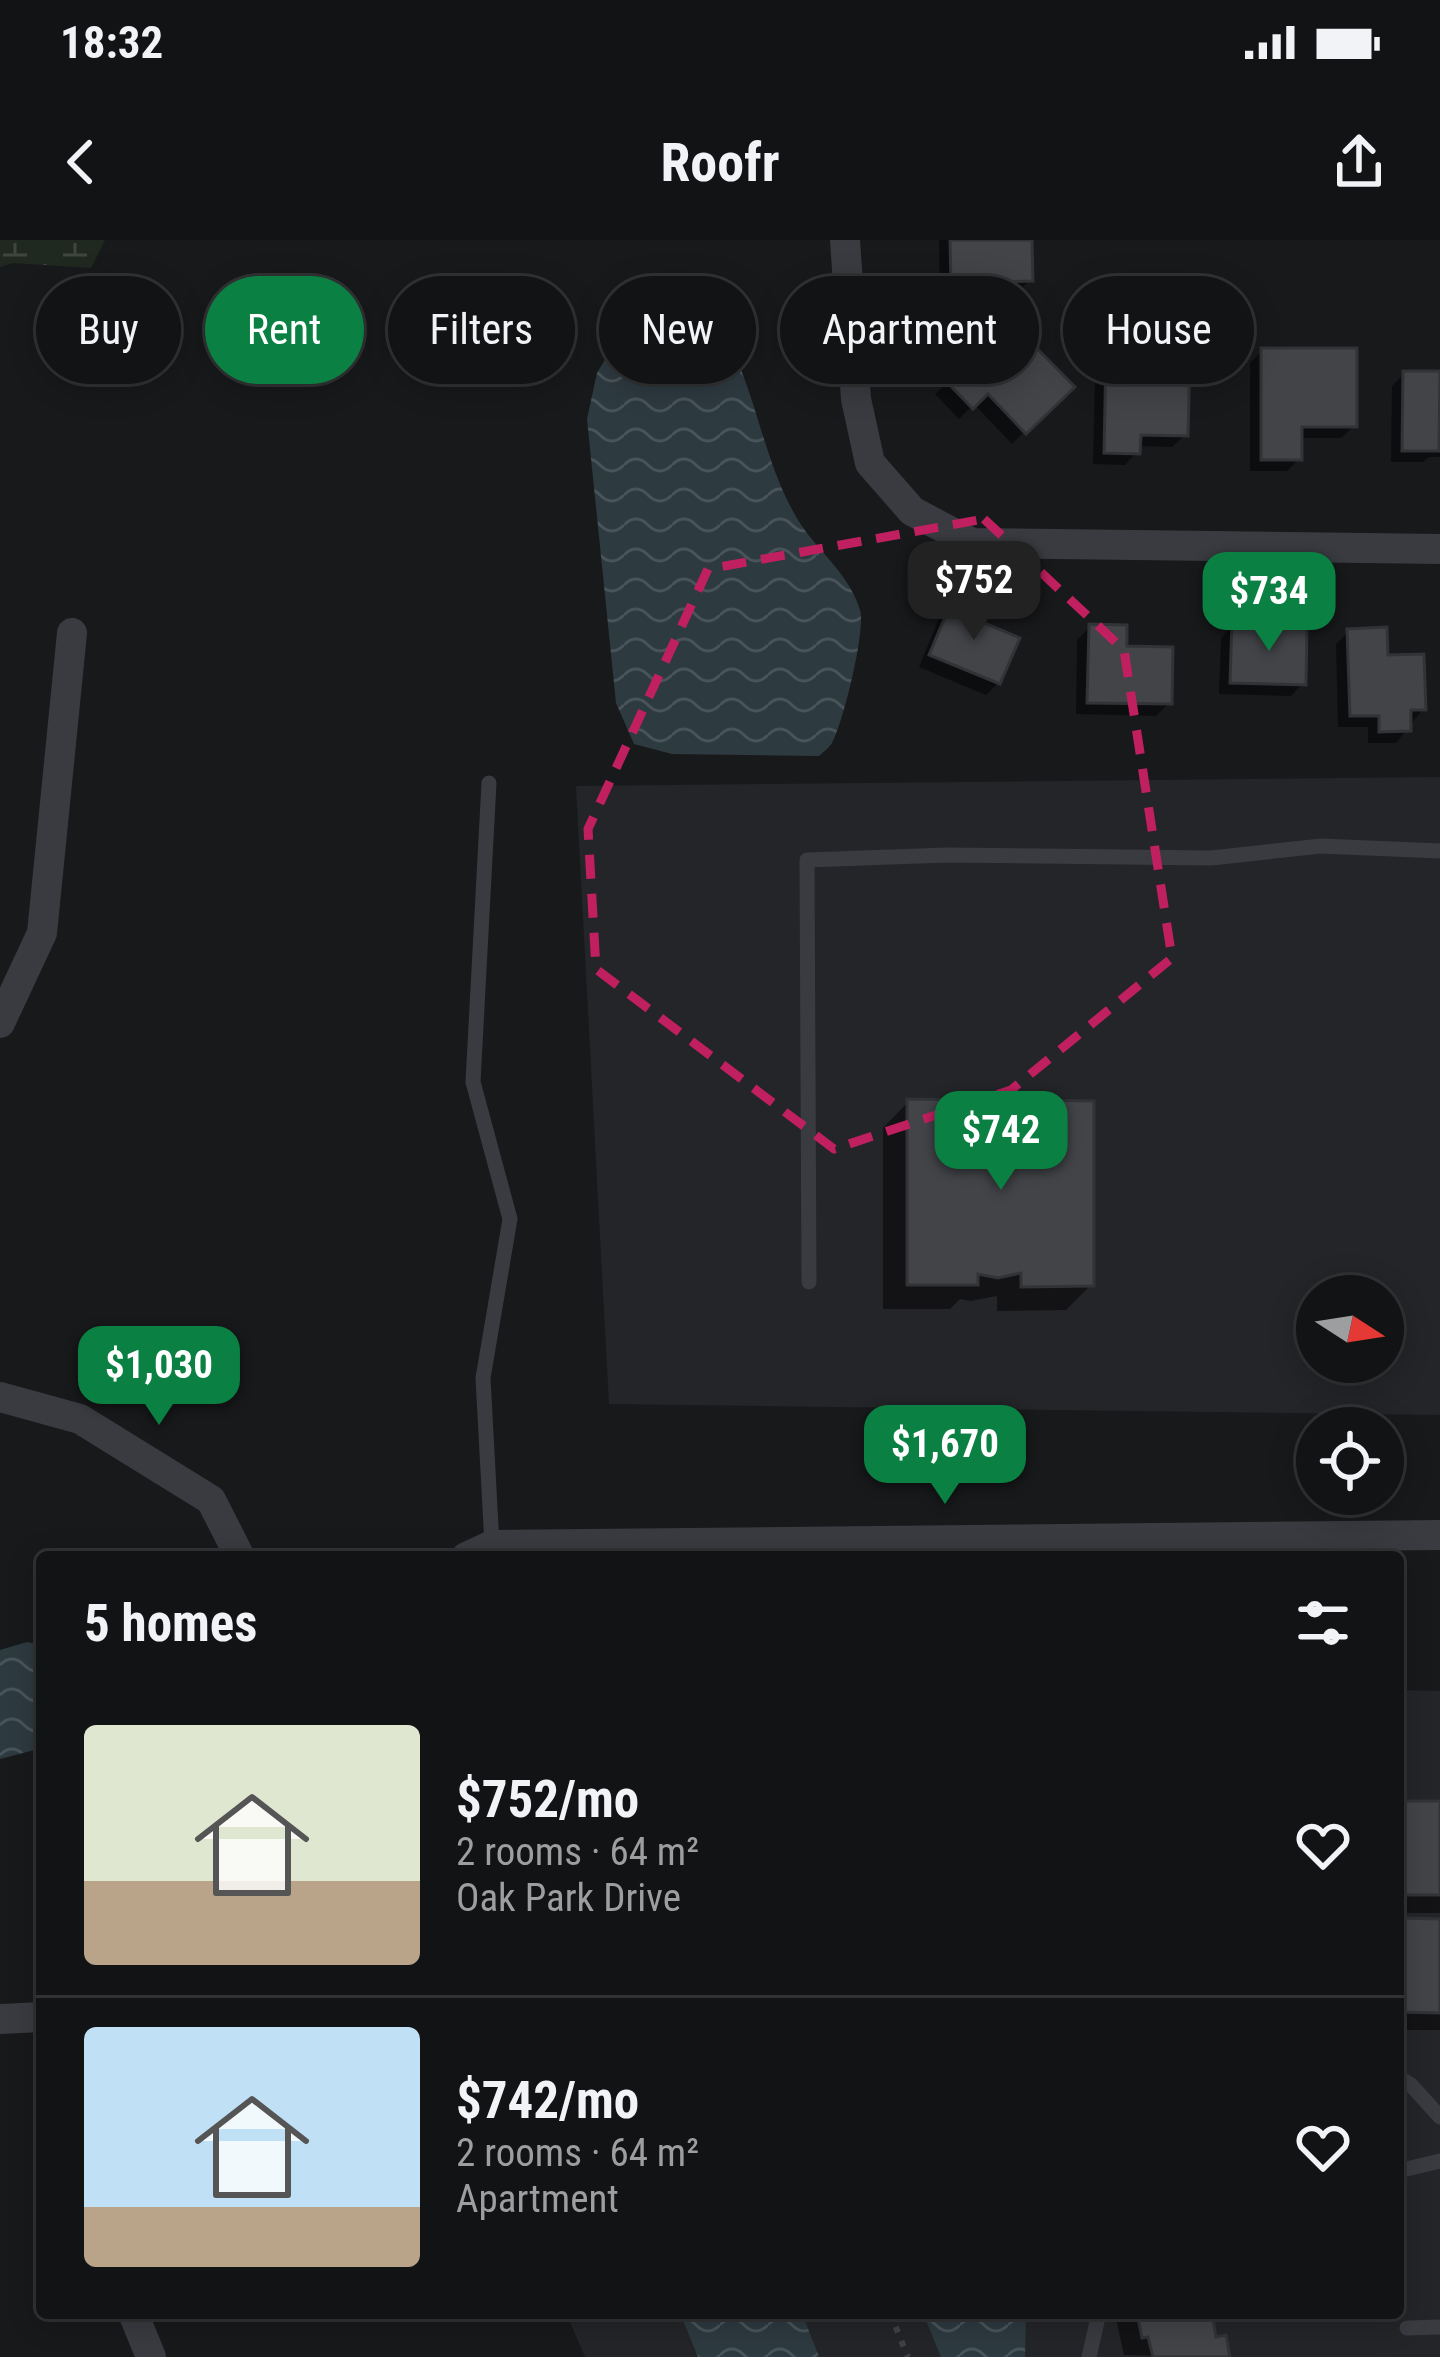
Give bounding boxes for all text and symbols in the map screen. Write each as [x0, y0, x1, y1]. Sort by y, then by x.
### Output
text: 18:32 [60, 16, 163, 69]
icon: back [48, 129, 114, 195]
icon: share [1326, 129, 1392, 195]
text: Roofr [660, 131, 780, 194]
chip: Buy [36, 276, 181, 384]
chip: Rent [205, 276, 364, 384]
chip: Filters [388, 276, 575, 384]
chip: New [599, 276, 756, 384]
chip: Apartment [780, 276, 1039, 384]
chip: House [1063, 276, 1254, 384]
pin: $752 [903, 541, 1045, 643]
pin: $734 [1198, 552, 1340, 654]
text: $752 [935, 557, 1013, 603]
text: $734 [1230, 568, 1308, 614]
pin: $742 [930, 1091, 1072, 1193]
text: $742 [962, 1107, 1040, 1153]
north arrow [1296, 1275, 1404, 1383]
map controls [1296, 1275, 1404, 1515]
pin: $1,030 [61, 1326, 257, 1428]
text: $1,030 [105, 1342, 213, 1388]
pin: $1,670 [847, 1405, 1043, 1507]
button: locate [1296, 1407, 1404, 1515]
text: $1,670 [891, 1421, 999, 1467]
icon: filters [1290, 1590, 1356, 1656]
text: 5 homes [84, 1594, 257, 1653]
text: $752/mo [456, 1770, 639, 1829]
icon: home [180, 1773, 324, 1917]
icon: heart [1290, 1812, 1356, 1878]
text: 2 rooms · 64 m² [456, 1829, 699, 1875]
text: Oak Park Drive [456, 1875, 681, 1921]
text: $742/mo [456, 2071, 639, 2130]
icon: home [180, 2075, 324, 2219]
icon: heart [1290, 2114, 1356, 2180]
text: 2 rooms · 64 m² [456, 2130, 699, 2176]
text: Apartment [456, 2176, 619, 2222]

